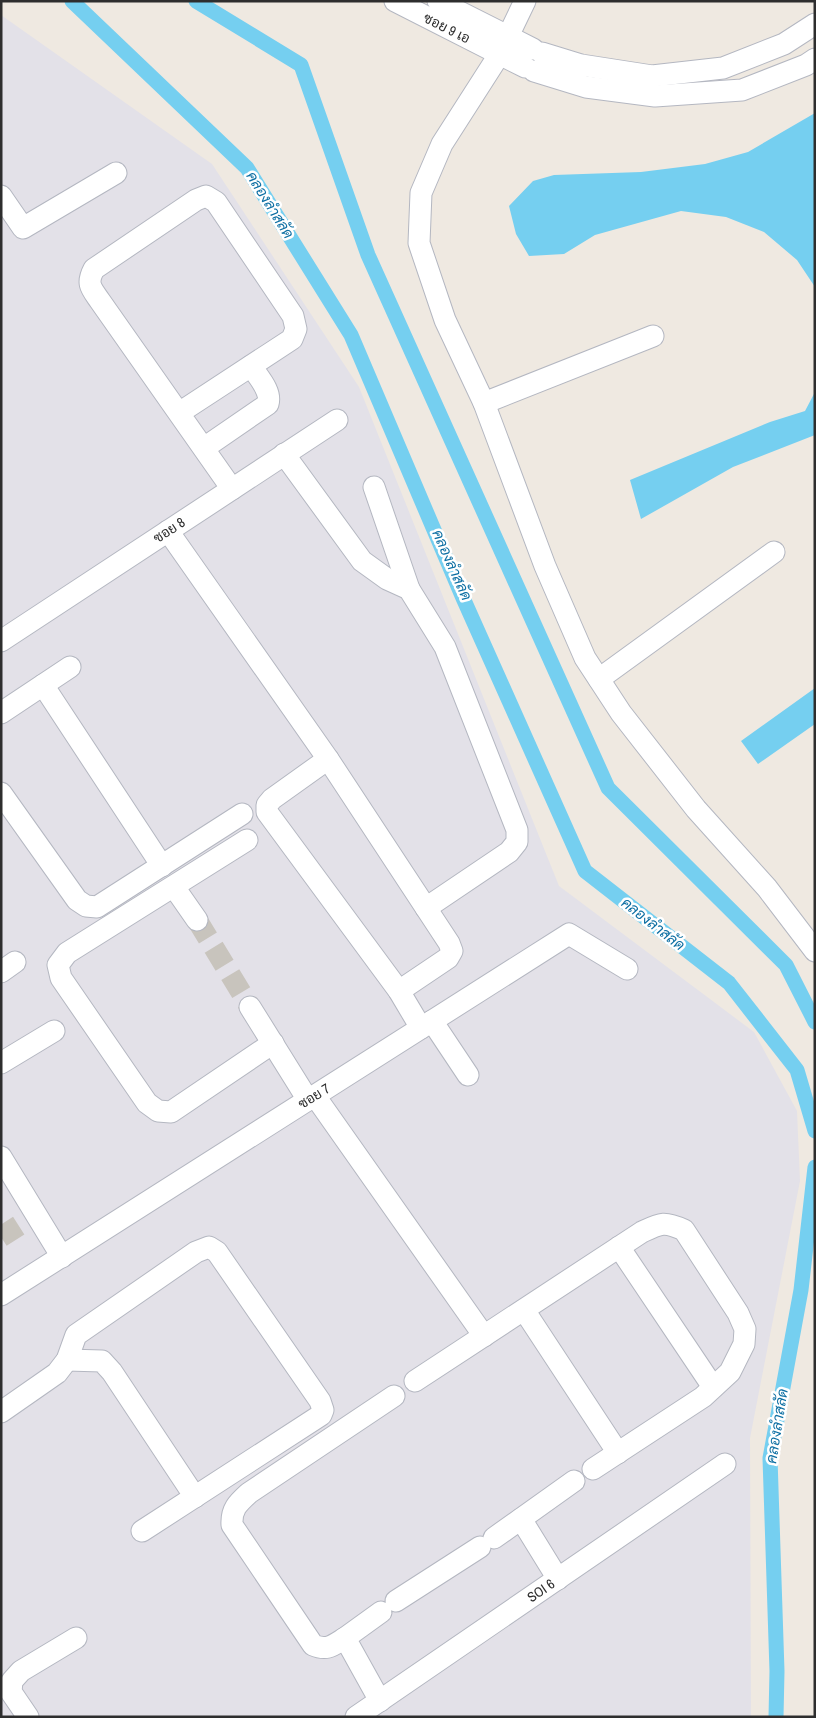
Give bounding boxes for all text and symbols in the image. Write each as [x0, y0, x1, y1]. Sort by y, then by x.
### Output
street label: ซอย 9 เอ [421, 9, 473, 47]
water label: คลองลำสลัด [241, 167, 299, 242]
street label: ซอย 8 [150, 513, 188, 547]
water label: คลองลำสลัด [427, 526, 477, 604]
water label: คลองลำสลัด [617, 892, 690, 955]
street label: ซอย 7 [295, 1079, 333, 1113]
water label: คลองลำสลัด [760, 1387, 793, 1465]
street label: SOI 6 [524, 1575, 558, 1606]

